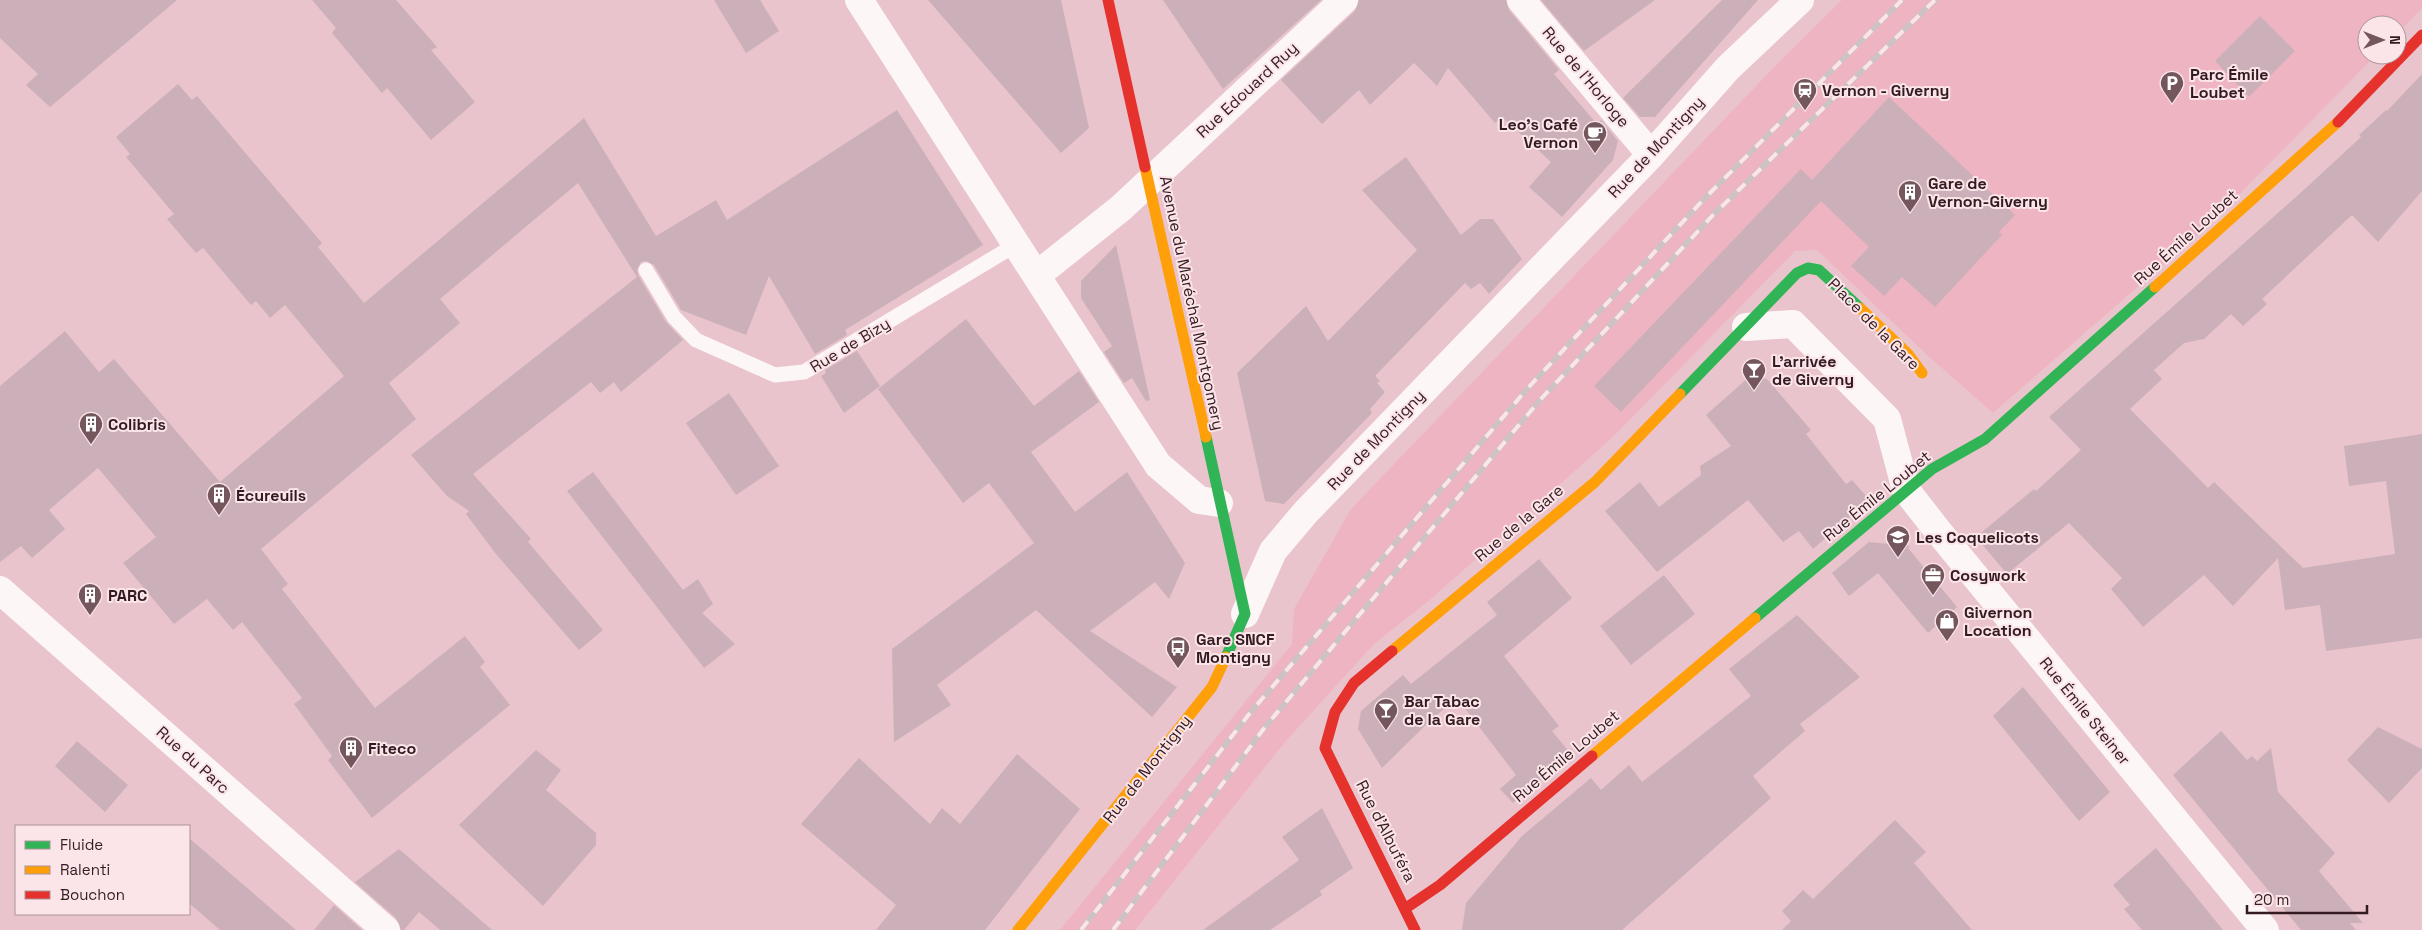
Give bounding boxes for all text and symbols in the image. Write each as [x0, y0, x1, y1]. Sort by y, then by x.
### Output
north arrow [2357, 15, 2407, 65]
street label: Rue de l'Horloge [1538, 22, 1634, 132]
text: N [2386, 35, 2404, 45]
street label: Rue Edouard Ruy [1192, 37, 1302, 143]
place label: Parc Émile Loubet [2190, 64, 2269, 103]
parking icon: Parc Émile Loubet [2159, 70, 2185, 104]
station icon: Vernon - Giverny [1792, 77, 1818, 111]
place label: Vernon - Giverny [1822, 80, 1949, 101]
street label: Rue de Montigny [1603, 92, 1709, 202]
place label: Leo's Café Vernon [1499, 114, 1578, 153]
cafe icon: Leo's Café Vernon [1582, 120, 1608, 154]
place label: Gare de Vernon-Giverny [1928, 173, 2048, 212]
street label: Avenue du Maréchal Montgomery [1155, 174, 1229, 432]
building icon: Gare de Vernon-Giverny [1897, 179, 1923, 213]
street label: Rue Émile Loubet [2130, 185, 2242, 289]
street label: Place de la Gare [1824, 274, 1924, 374]
street label: Rue de Bizy [806, 313, 894, 377]
place label: L'arrivée de Giverny [1772, 351, 1854, 390]
bar icon: L'arrivée de Giverny [1741, 357, 1767, 391]
street label: Rue de Montigny [1323, 385, 1429, 495]
building icon: Colibris [78, 411, 104, 445]
place label: Colibris [108, 414, 166, 435]
street label: Rue Émile Loubet [1819, 446, 1935, 546]
street label: Rue de la Gare [1470, 480, 1568, 566]
building icon: Écureuils [206, 482, 232, 516]
place label: Écureuils [236, 485, 306, 506]
school or university icon: Les Coquelicots [1885, 524, 1911, 558]
place label: Les Coquelicots [1916, 527, 2039, 548]
office icon: Cosywork [1920, 562, 1946, 596]
place label: Cosywork [1950, 565, 2026, 586]
building icon: PARC [77, 582, 103, 616]
place label: PARC [108, 585, 147, 606]
place label: Givernon Location [1964, 602, 2032, 641]
shop icon: Givernon Location [1934, 608, 1960, 642]
place label: Gare SNCF Montigny [1196, 629, 1275, 668]
bus stop icon: Gare SNCF Montigny [1165, 635, 1191, 669]
street label: Rue Émile Steiner [2035, 653, 2135, 769]
place label: Bar Tabac de la Gare [1404, 691, 1480, 730]
bar icon: Bar Tabac de la Gare [1373, 697, 1399, 731]
street label: Rue Émile Loubet [1508, 705, 1624, 807]
street label: Rue de Montigny [1098, 711, 1196, 827]
street label: Rue du Parc [152, 722, 234, 798]
building icon: Fiteco [338, 735, 364, 769]
place label: Fiteco [368, 738, 416, 759]
street label: Rue d'Albuféra [1351, 777, 1421, 885]
legend [15, 825, 190, 915]
text: Fluide [60, 835, 103, 854]
text: Ralenti [60, 860, 110, 879]
scale bar [2247, 882, 2367, 914]
text: Bouchon [60, 885, 125, 904]
text: 20 m [2254, 890, 2289, 909]

